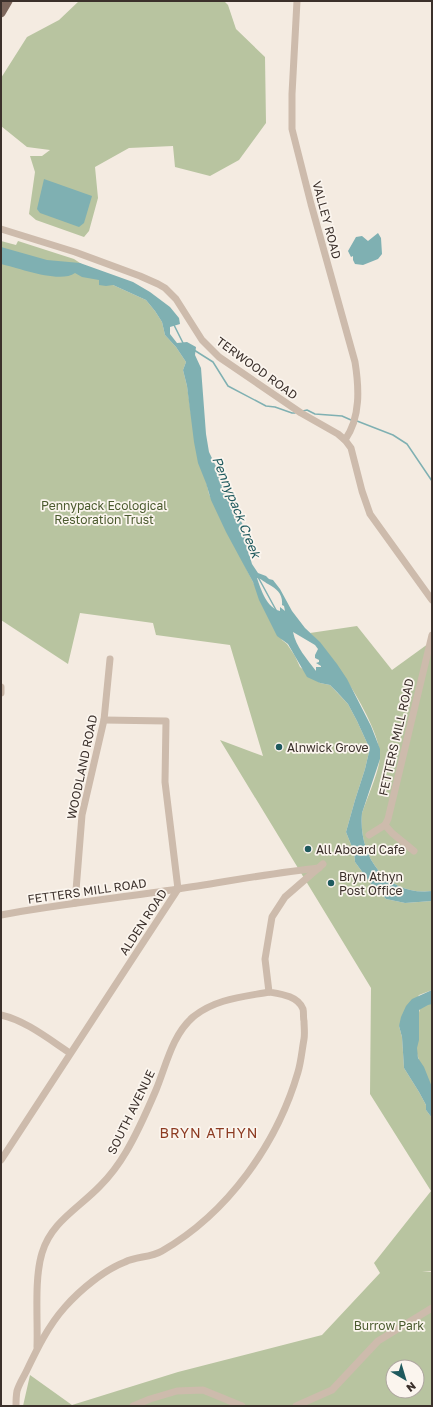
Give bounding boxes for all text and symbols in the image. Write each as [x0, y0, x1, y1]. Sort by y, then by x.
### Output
street label: VALLEY ROAD [309, 179, 345, 261]
street label: TERWOOD ROAD [213, 334, 301, 402]
water label: Pennypack Creek [209, 454, 265, 562]
park label: Pennypack Ecological Restoration Trust [41, 498, 167, 527]
street label: FETTERS MILL ROAD [375, 677, 417, 797]
street label: WOODLAND ROAD [64, 713, 100, 821]
place label: Alnwick Grove [287, 740, 369, 755]
marker: Alnwick Grove [274, 742, 284, 752]
place label: All Aboard Cafe [316, 842, 405, 857]
marker: All Aboard Cafe [303, 844, 313, 854]
place label: Bryn Athyn Post Office [339, 869, 403, 898]
street label: FETTERS MILL ROAD [26, 875, 148, 907]
marker: Bryn Athyn Post Office [326, 878, 336, 888]
street label: ALDEN ROAD [116, 886, 170, 958]
street label: SOUTH AVENUE [104, 1067, 158, 1157]
district label: BRYN ATHYN [160, 1124, 258, 1141]
park label: Burrow Park [354, 1318, 424, 1333]
north arrow [385, 1359, 425, 1399]
text: N [404, 1380, 419, 1395]

